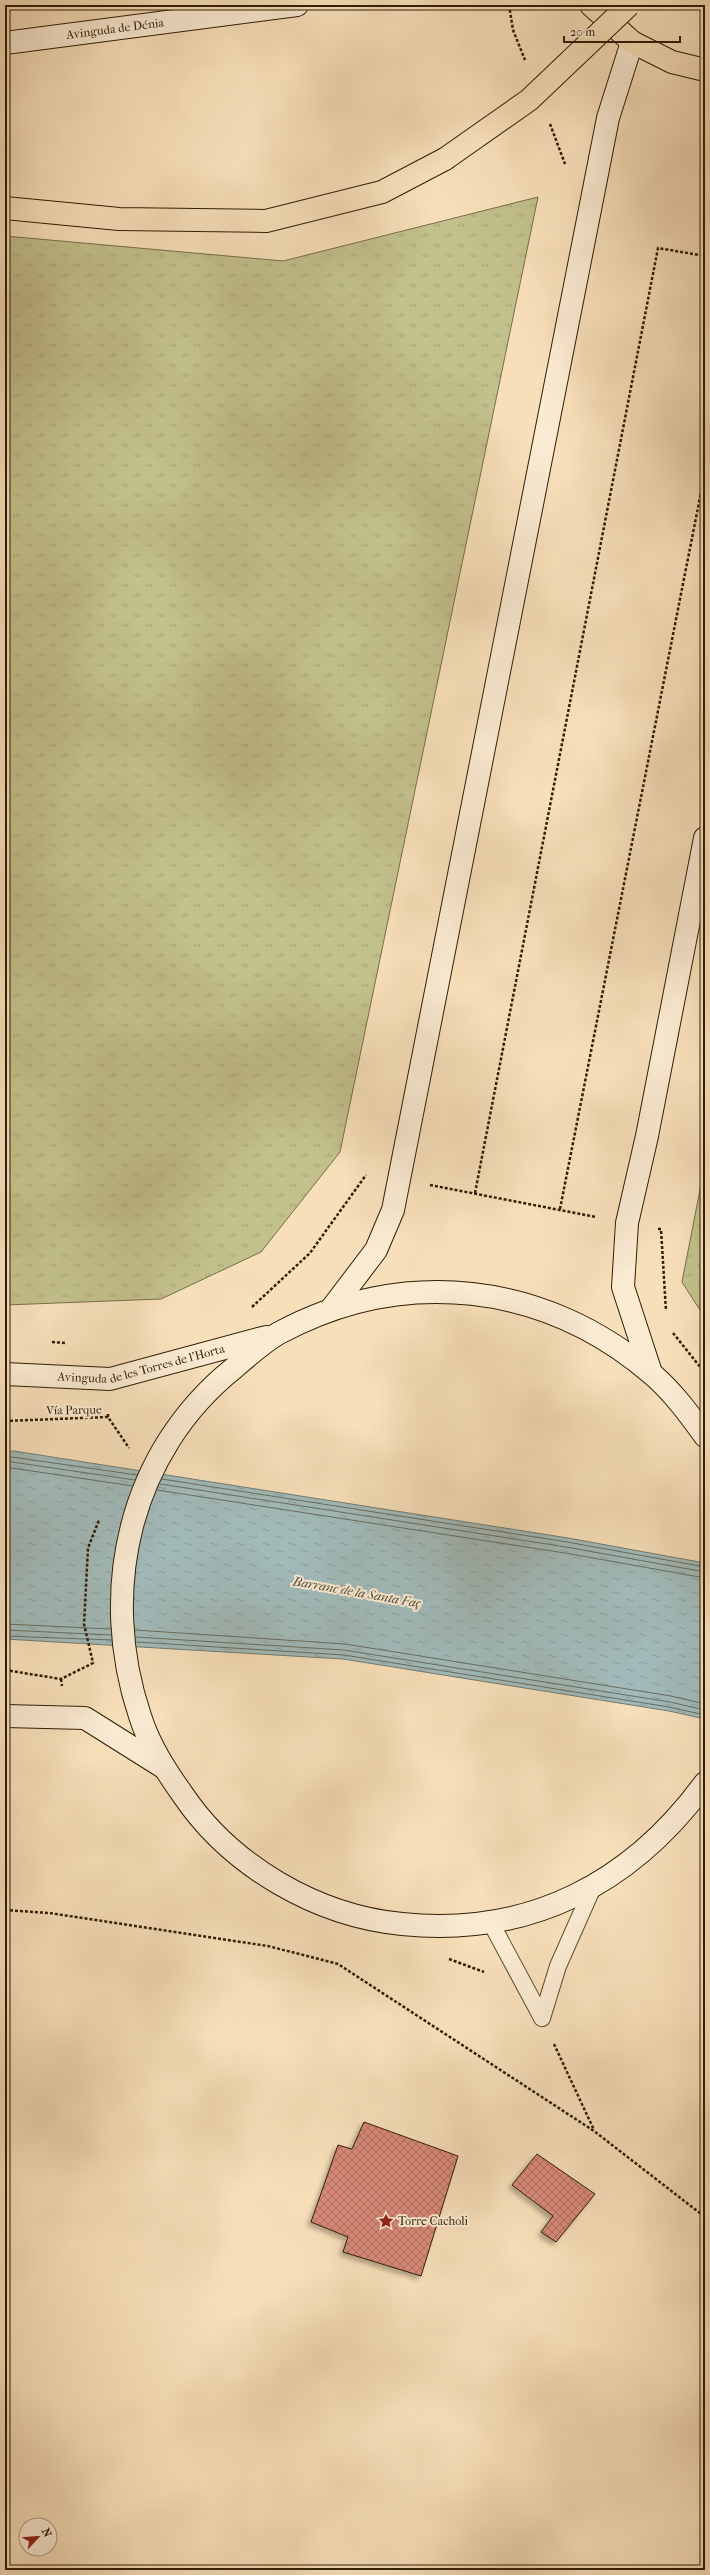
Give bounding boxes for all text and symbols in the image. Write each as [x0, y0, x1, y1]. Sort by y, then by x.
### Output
street label: Avinguda de Dénia [64, 15, 165, 42]
scale bar [564, 18, 680, 44]
text: 20 m [570, 25, 595, 39]
street label: Avinguda de les Torres de l'Horta [56, 1341, 226, 1386]
street label: Vía Parque [45, 1403, 102, 1418]
water label: Barranc de la Santa Faç [291, 1573, 423, 1611]
place icon: Torre Cacholi [377, 2212, 395, 2230]
place label: Torre Cacholi [398, 2214, 468, 2228]
north arrow [18, 2517, 58, 2557]
text: N [39, 2526, 54, 2540]

